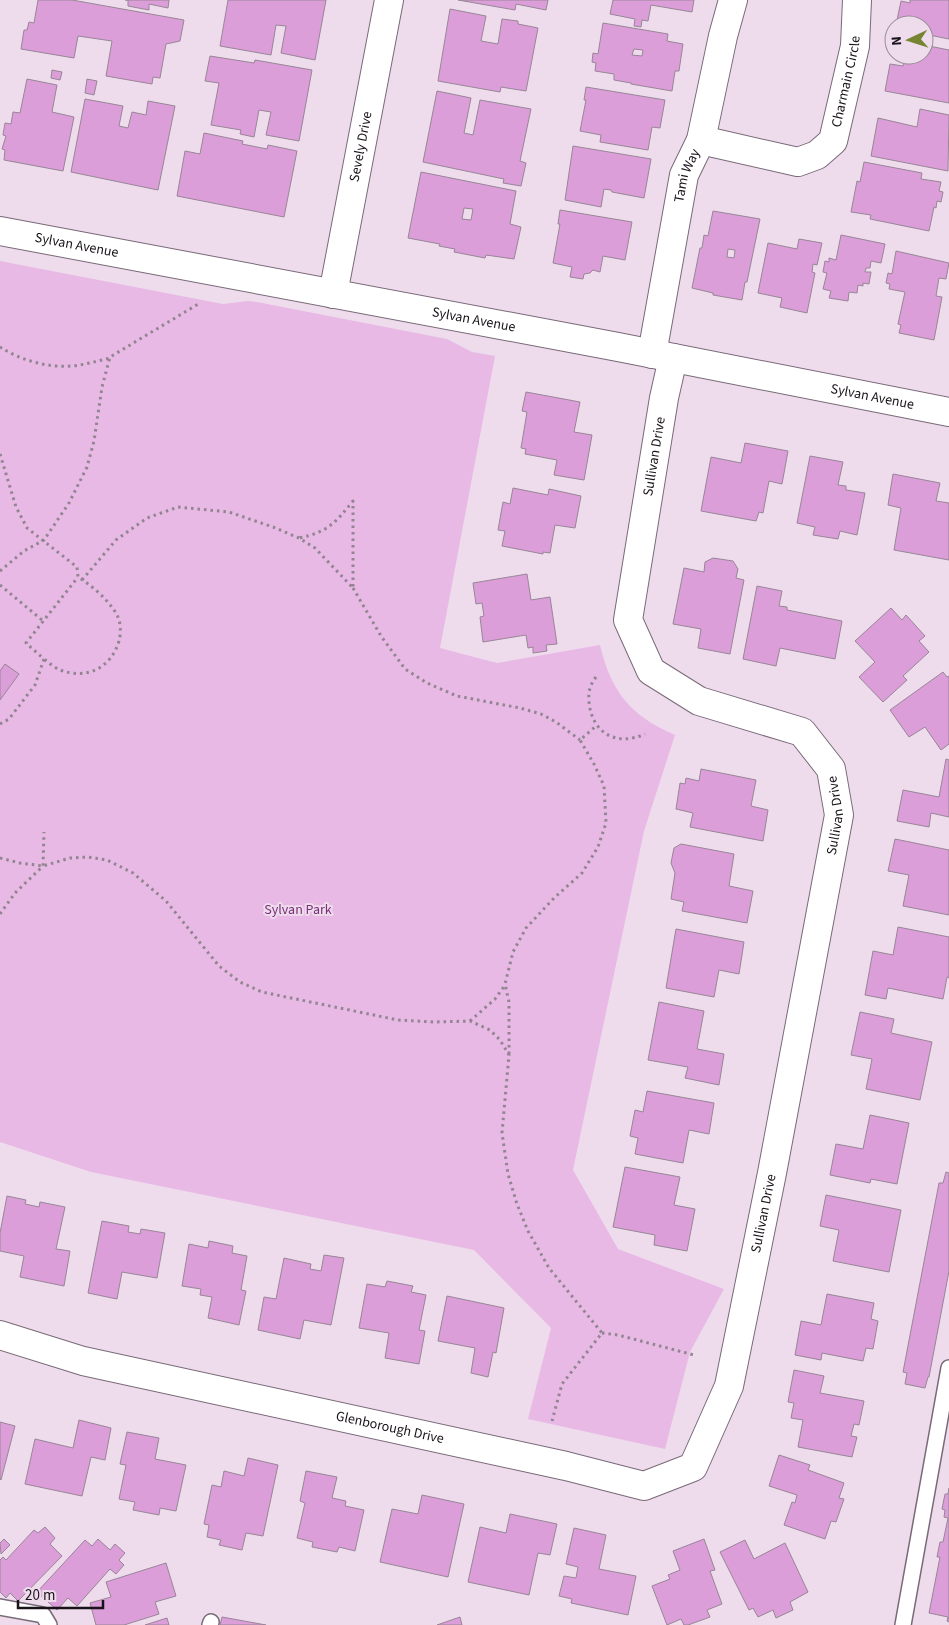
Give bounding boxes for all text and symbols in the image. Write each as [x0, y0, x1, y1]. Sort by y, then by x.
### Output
north arrow [884, 15, 934, 65]
street label: Charmain Circle [827, 35, 865, 129]
text: N [887, 35, 907, 46]
street label: Sevely Drive [345, 110, 378, 184]
street label: Tami Way [669, 145, 705, 204]
street label: Sylvan Avenue [33, 228, 120, 263]
street label: Sylvan Avenue [430, 302, 517, 338]
street label: Sylvan Avenue [829, 379, 916, 415]
street label: Sullivan Drive [638, 415, 671, 497]
street label: Sullivan Drive [822, 774, 849, 857]
park label: Sylvan Park [264, 900, 332, 920]
street label: Sullivan Drive [746, 1172, 782, 1255]
street label: Glenborough Drive [334, 1406, 446, 1449]
scale bar [18, 1578, 102, 1610]
text: 20 m [25, 1585, 55, 1606]

